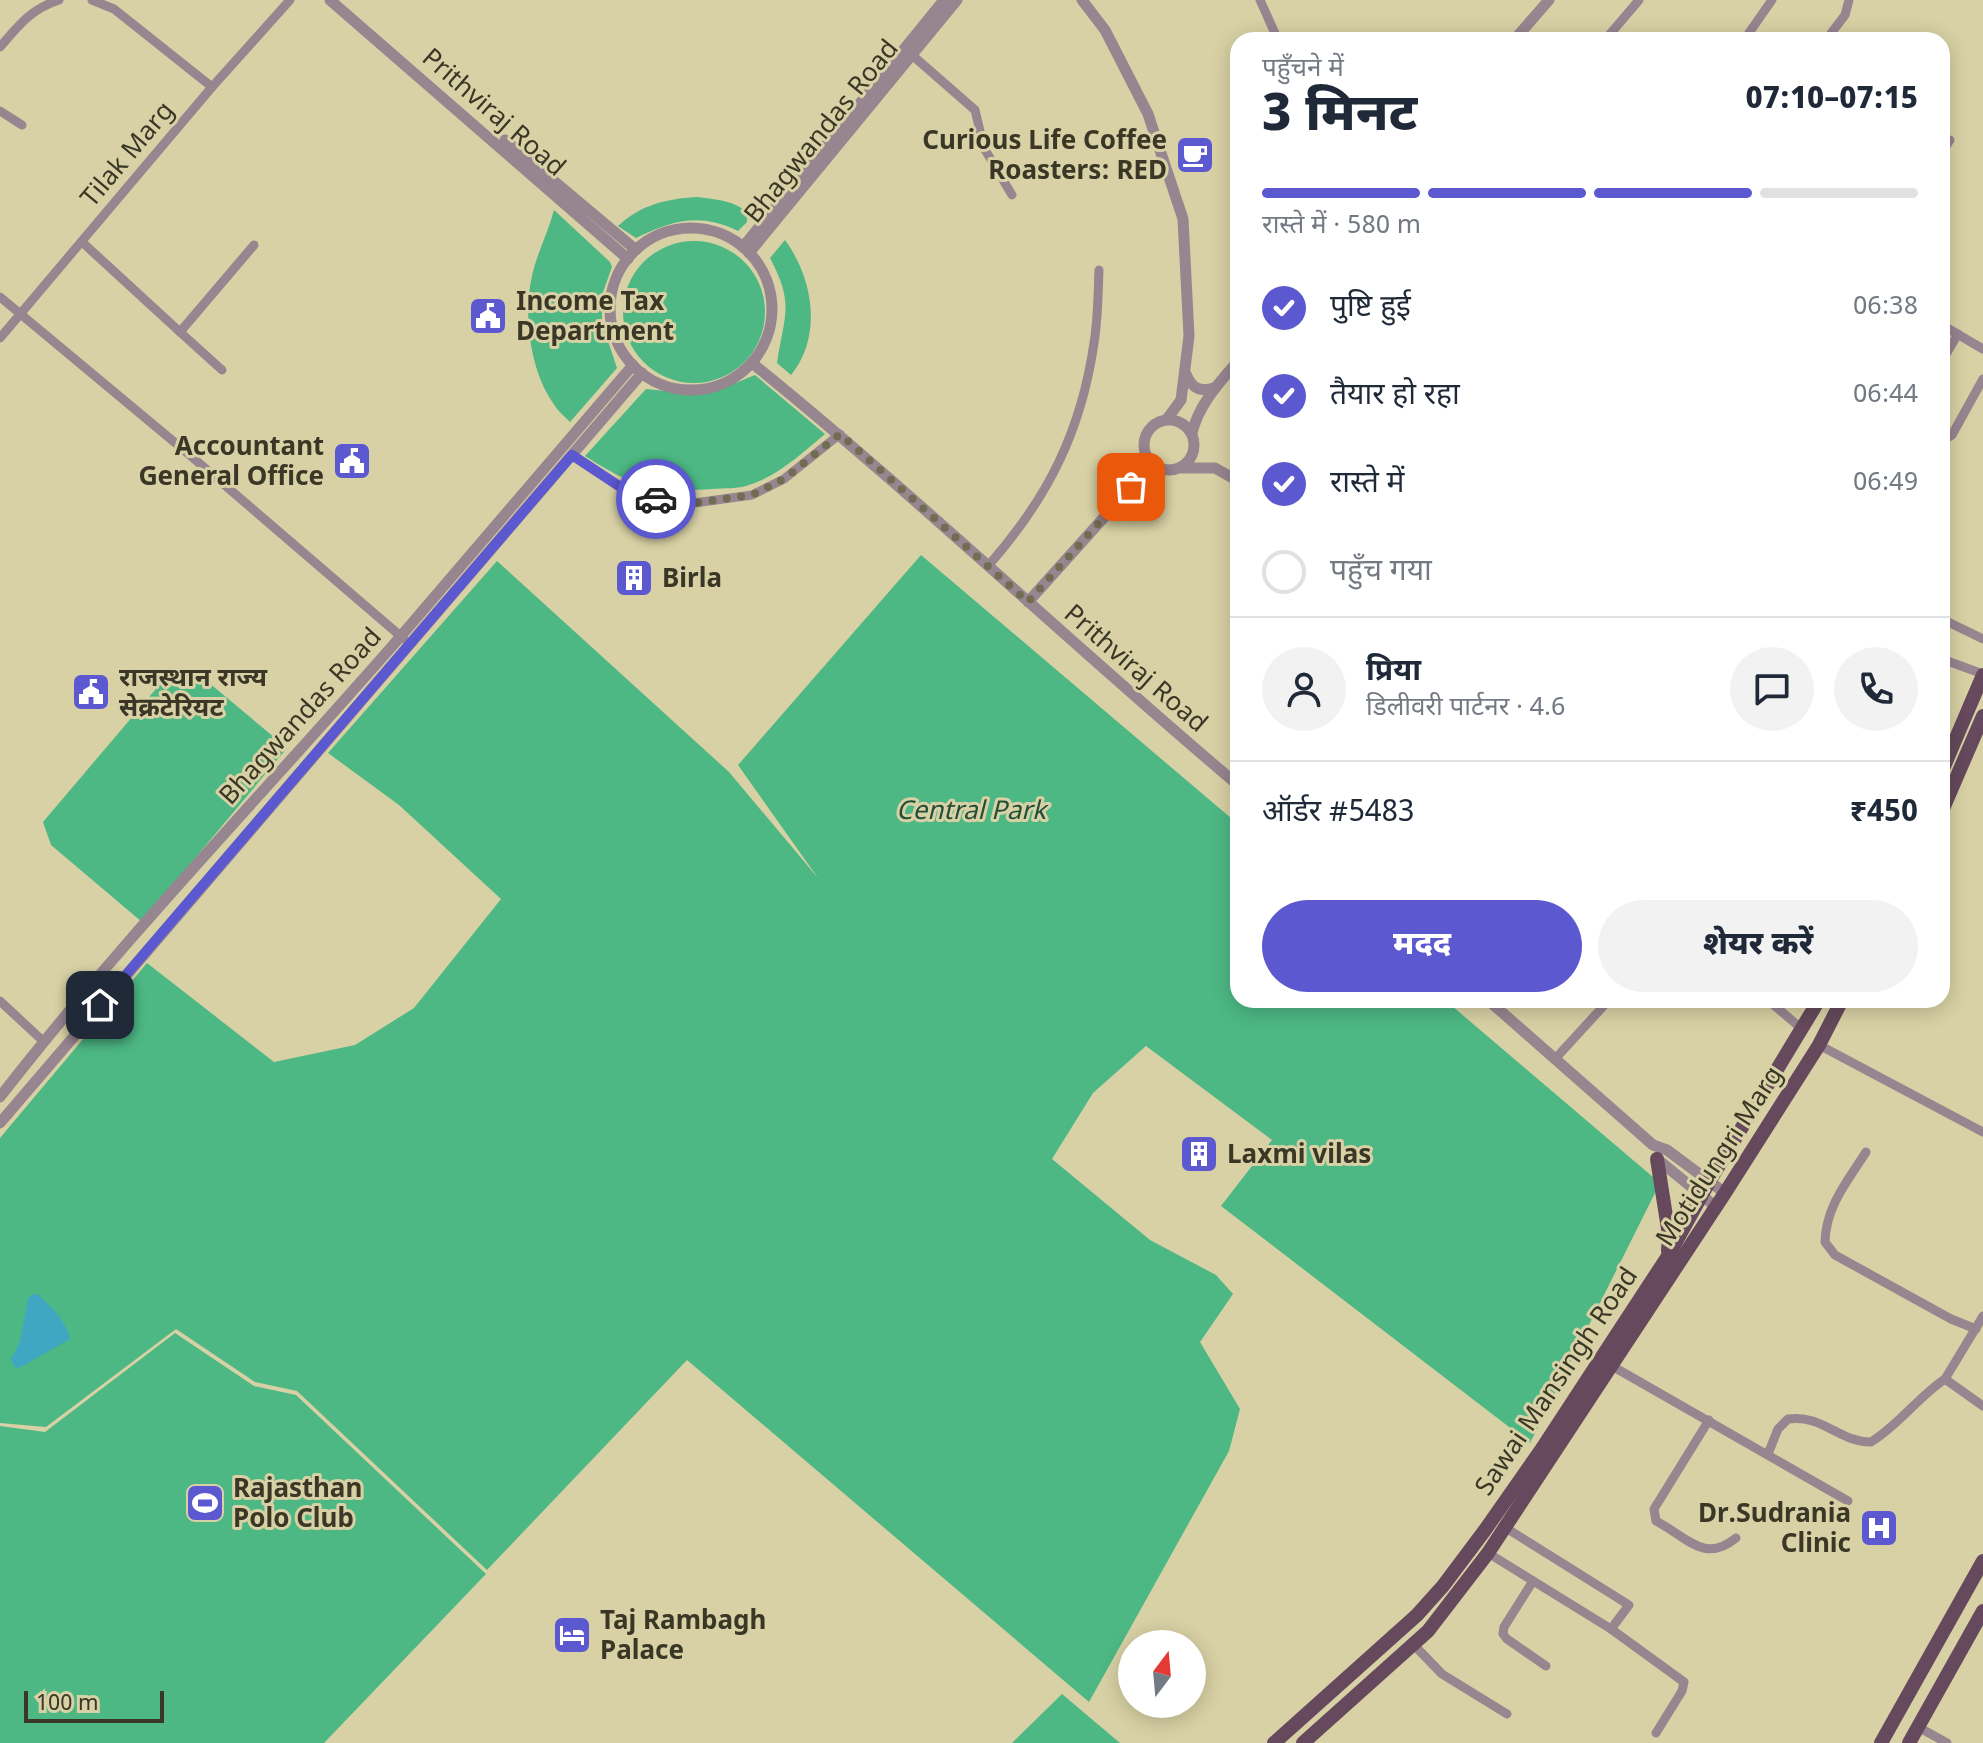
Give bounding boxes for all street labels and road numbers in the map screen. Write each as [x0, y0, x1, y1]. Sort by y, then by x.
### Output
street label: Bhagwandas Road [739, 34, 908, 232]
street label: Prithviraj Road [413, 43, 571, 186]
street label: Tilak Marg [75, 96, 183, 216]
street label: Prithviraj Road [1055, 599, 1213, 742]
street label: Bhagwandas Road [214, 622, 391, 814]
street label: Motidungri Marg [1651, 1061, 1793, 1254]
street label: Sawai Mansingh Road [1469, 1262, 1648, 1503]

